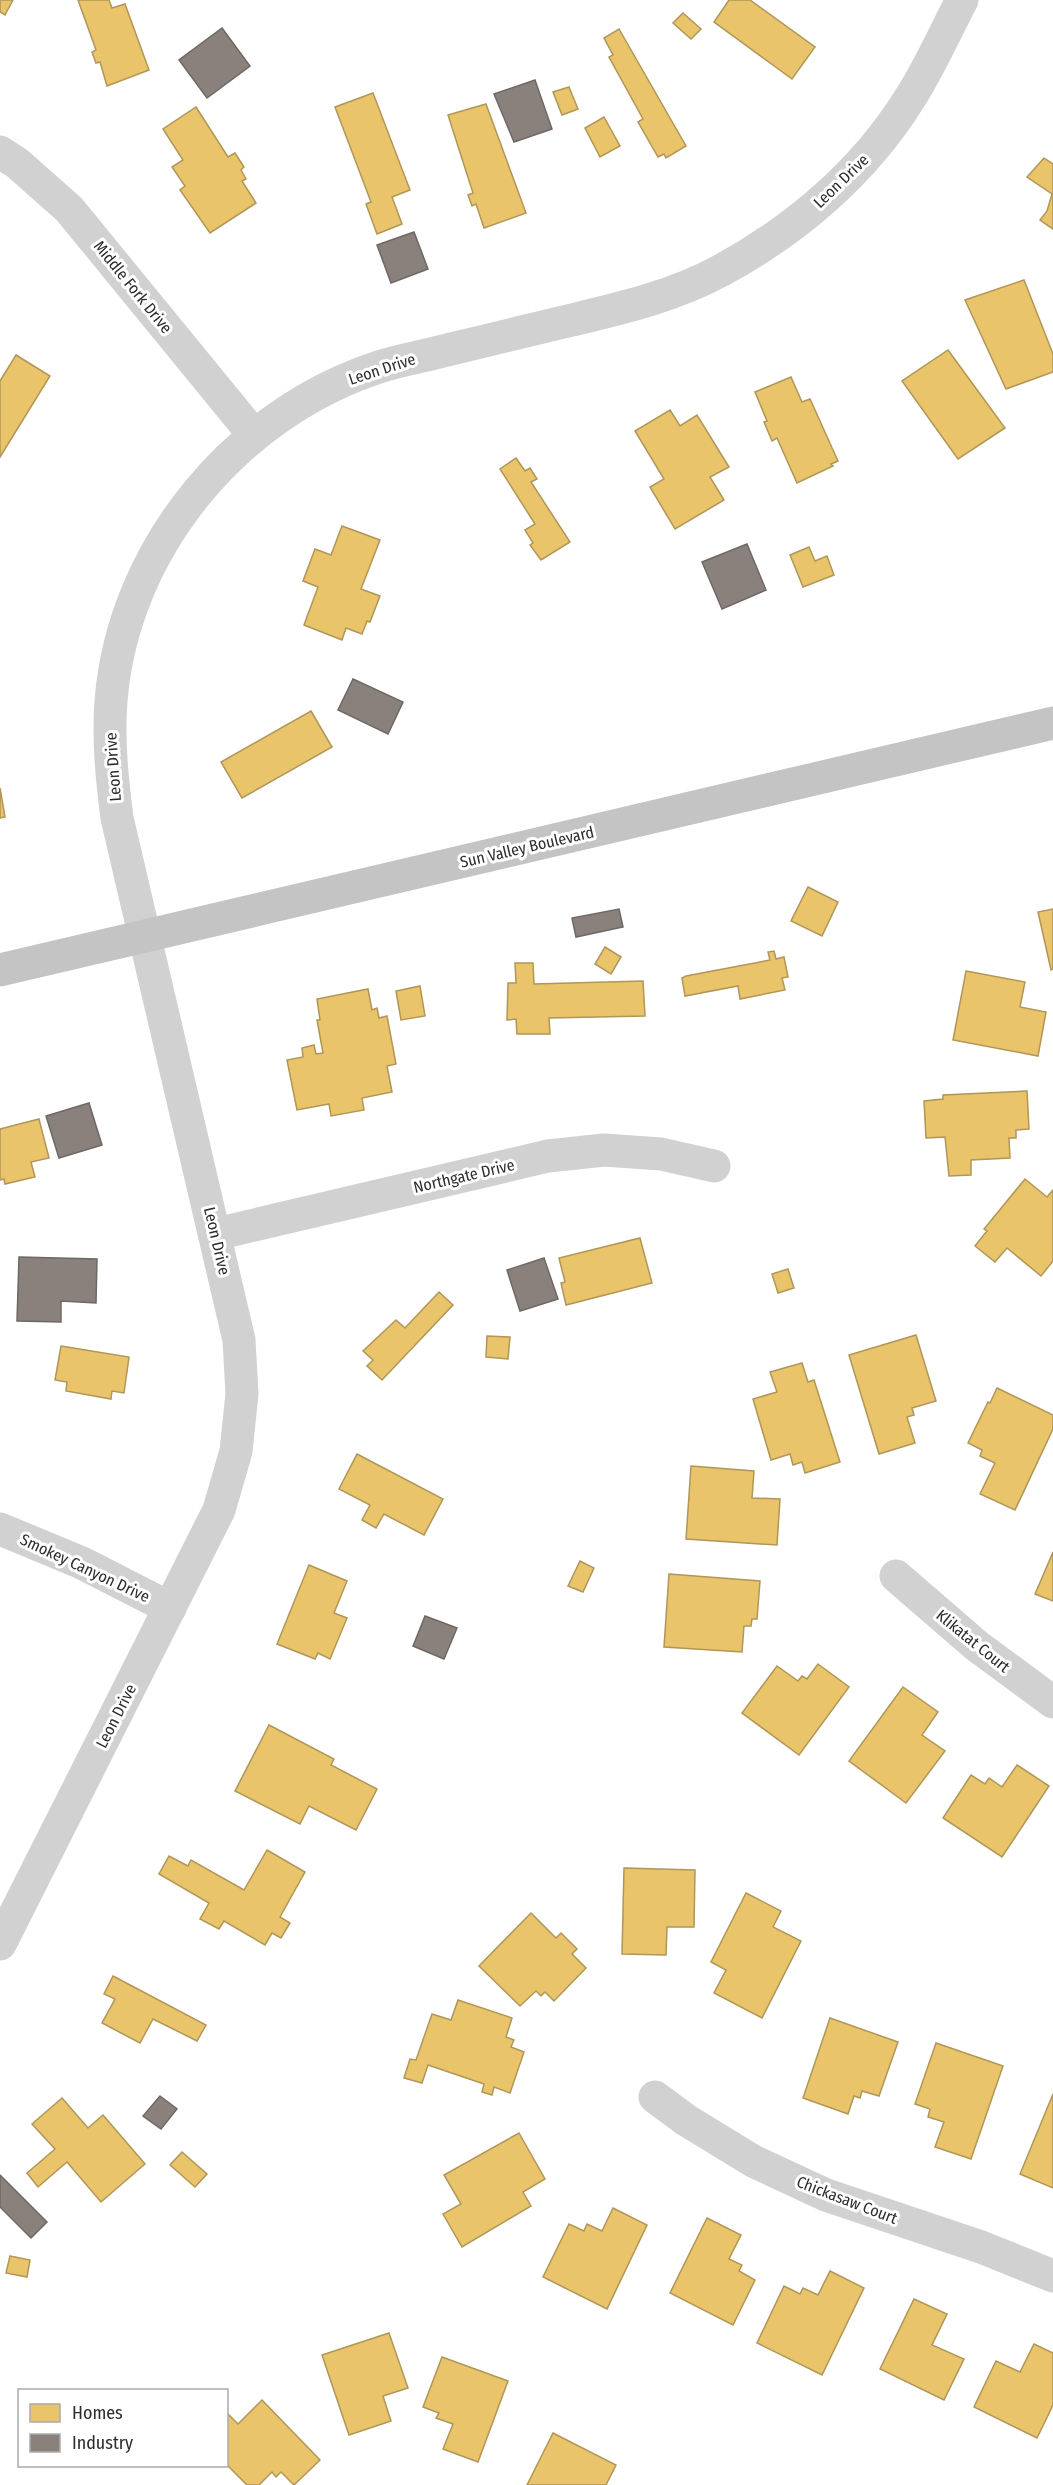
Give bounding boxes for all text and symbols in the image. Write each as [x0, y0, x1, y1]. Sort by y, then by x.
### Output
street label: Leon Drive [810, 150, 873, 212]
street label: Middle Fork Drive [90, 237, 176, 337]
street label: Leon Drive [346, 349, 418, 389]
street label: Leon Drive [101, 732, 125, 802]
street label: Sun Valley Boulevard [458, 822, 596, 872]
street label: Northgate Drive [412, 1155, 516, 1197]
street label: Leon Drive [200, 1205, 234, 1277]
street label: Smokey Canyon Drive [17, 1530, 153, 1606]
street label: Klikatat Court [932, 1606, 1014, 1677]
street label: Leon Drive [92, 1681, 140, 1751]
street label: Chickasaw Court [794, 2172, 901, 2228]
legend [18, 2389, 228, 2467]
text: Homes [72, 2402, 123, 2424]
text: Industry [72, 2432, 133, 2454]

